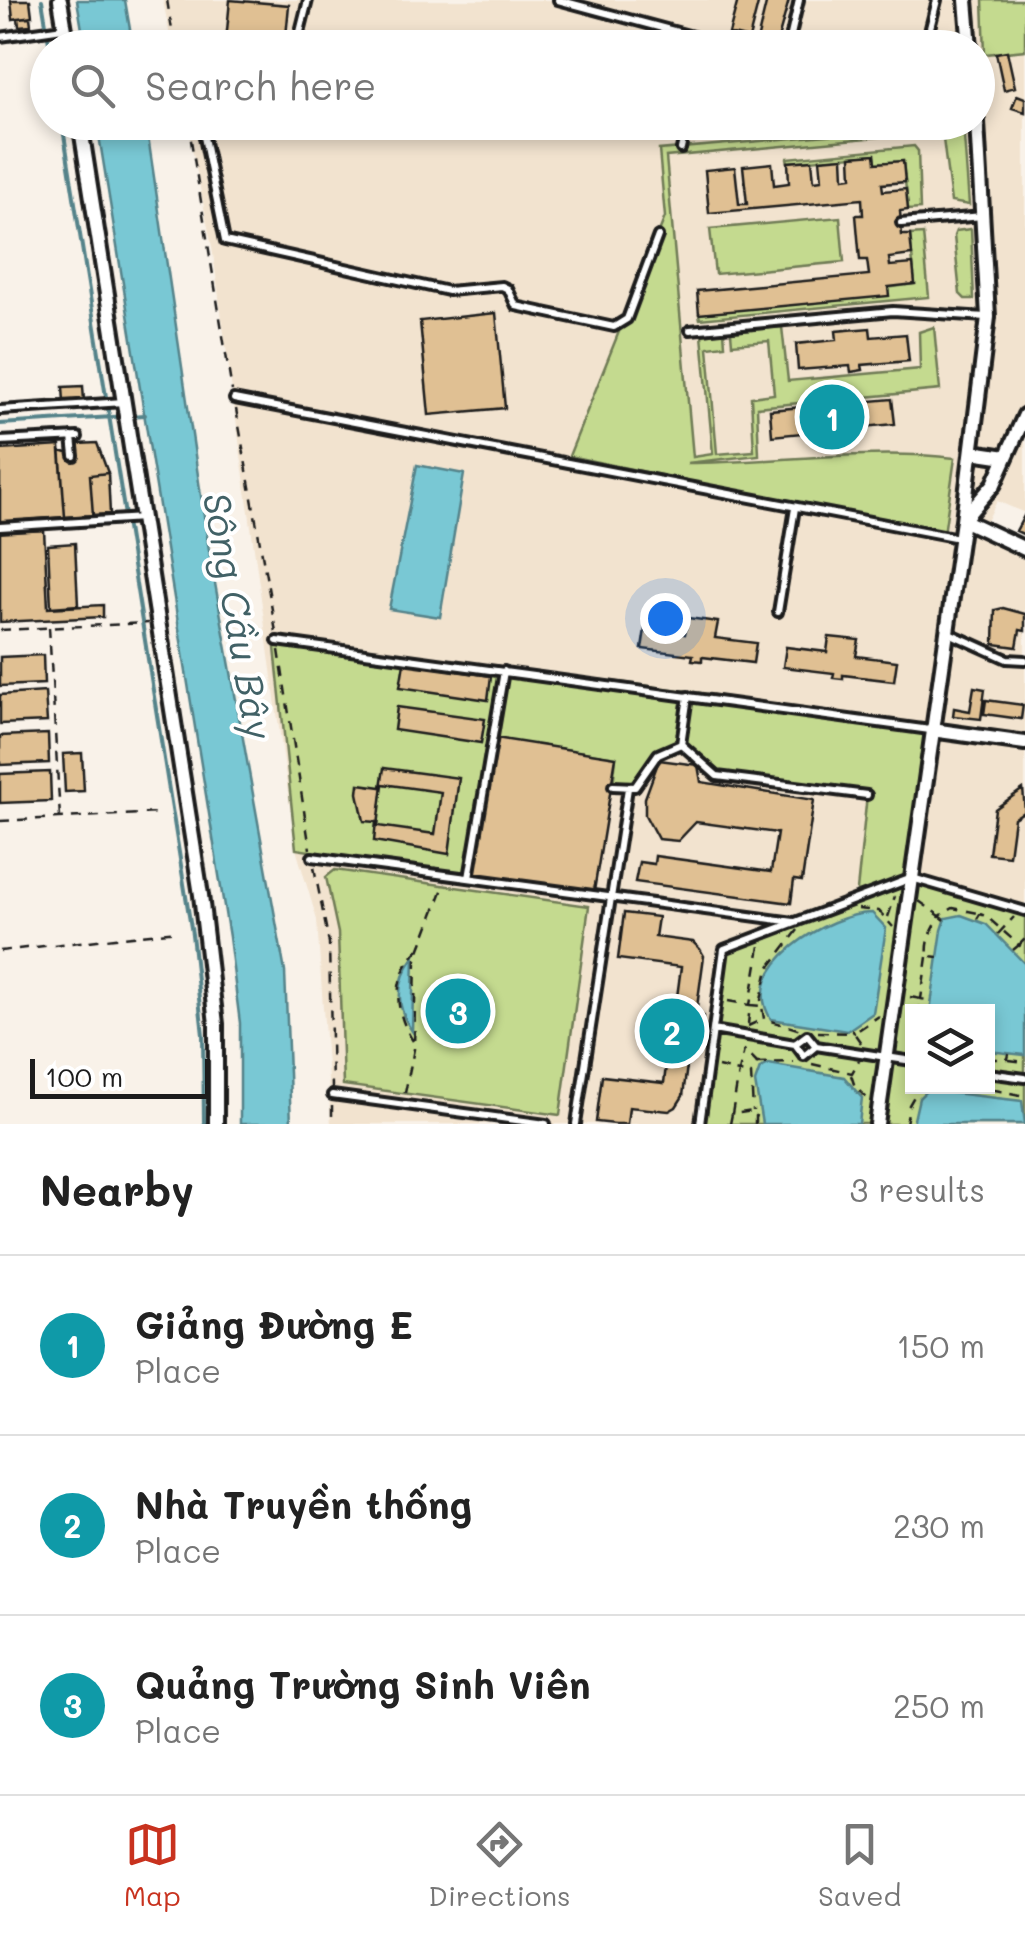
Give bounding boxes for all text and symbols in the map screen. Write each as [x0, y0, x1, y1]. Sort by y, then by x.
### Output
search box [30, 30, 995, 140]
icon: search [65, 58, 120, 113]
text: Search here [145, 60, 376, 110]
pin: 1 [800, 380, 864, 454]
water label: Sông Cầu Bây [192, 488, 285, 743]
your location [640, 593, 691, 644]
pin: 3 [426, 974, 490, 1048]
pin: 2 [640, 994, 704, 1068]
map controls [905, 1004, 995, 1094]
button: layers [905, 1004, 995, 1094]
scale bar [30, 1054, 210, 1098]
text: 100 m [45, 1058, 123, 1094]
text: Nearby [40, 1162, 194, 1217]
text: 3 results [849, 1168, 985, 1210]
text: Giảng Đường E [135, 1299, 413, 1349]
text: 1 [65, 1324, 80, 1366]
text: 150 m [897, 1324, 985, 1366]
text: Place [135, 1349, 221, 1391]
text: Nhà Truyền thống [135, 1479, 472, 1529]
text: 2 [64, 1504, 81, 1546]
text: 230 m [893, 1504, 985, 1546]
text: Place [135, 1529, 221, 1571]
text: Quảng Trường Sinh Viên [135, 1659, 591, 1709]
text: 3 [63, 1684, 82, 1726]
text: 250 m [893, 1684, 985, 1726]
text: Place [135, 1709, 221, 1751]
tab: Map [124, 1817, 181, 1913]
tab: Directions [428, 1817, 571, 1913]
tab: Saved [818, 1817, 901, 1913]

